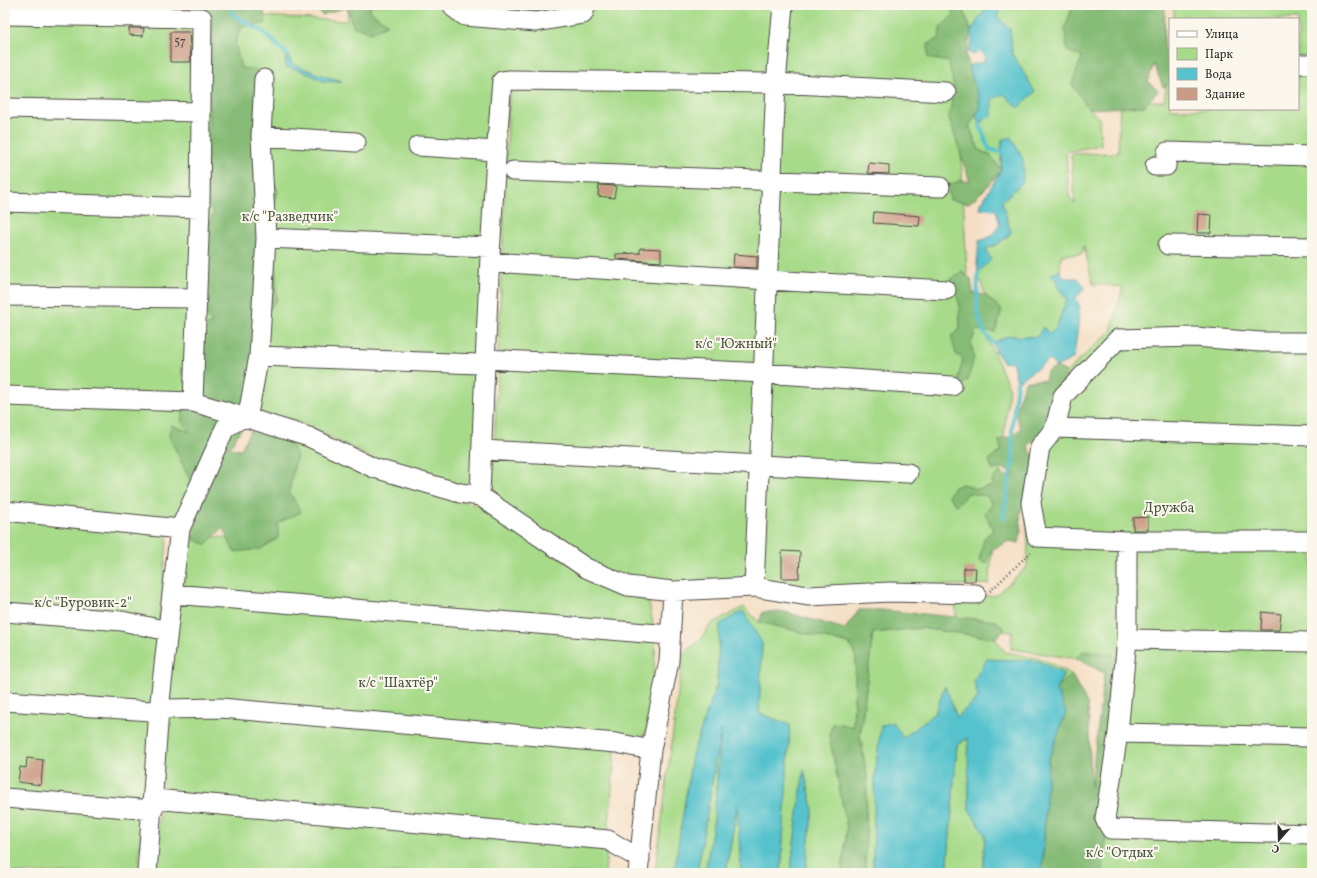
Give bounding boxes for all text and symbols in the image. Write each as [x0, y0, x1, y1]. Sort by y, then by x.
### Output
legend [1169, 18, 1299, 110]
text: Улица [1205, 27, 1238, 43]
house number: 57 [174, 34, 186, 50]
text: Парк [1205, 47, 1233, 63]
text: Вода [1205, 67, 1232, 83]
text: Здание [1205, 87, 1245, 103]
park label: к/с "Разведчик" [242, 208, 338, 227]
park label: к/с "Южный" [695, 335, 777, 354]
park label: Дружба [1143, 499, 1195, 518]
park label: к/с "Буровик-2" [34, 594, 132, 613]
park label: к/с "Шахтёр" [358, 674, 438, 693]
north arrow [1259, 820, 1299, 860]
text: С [1270, 840, 1282, 856]
park label: к/с "Отдых" [1086, 844, 1158, 863]

